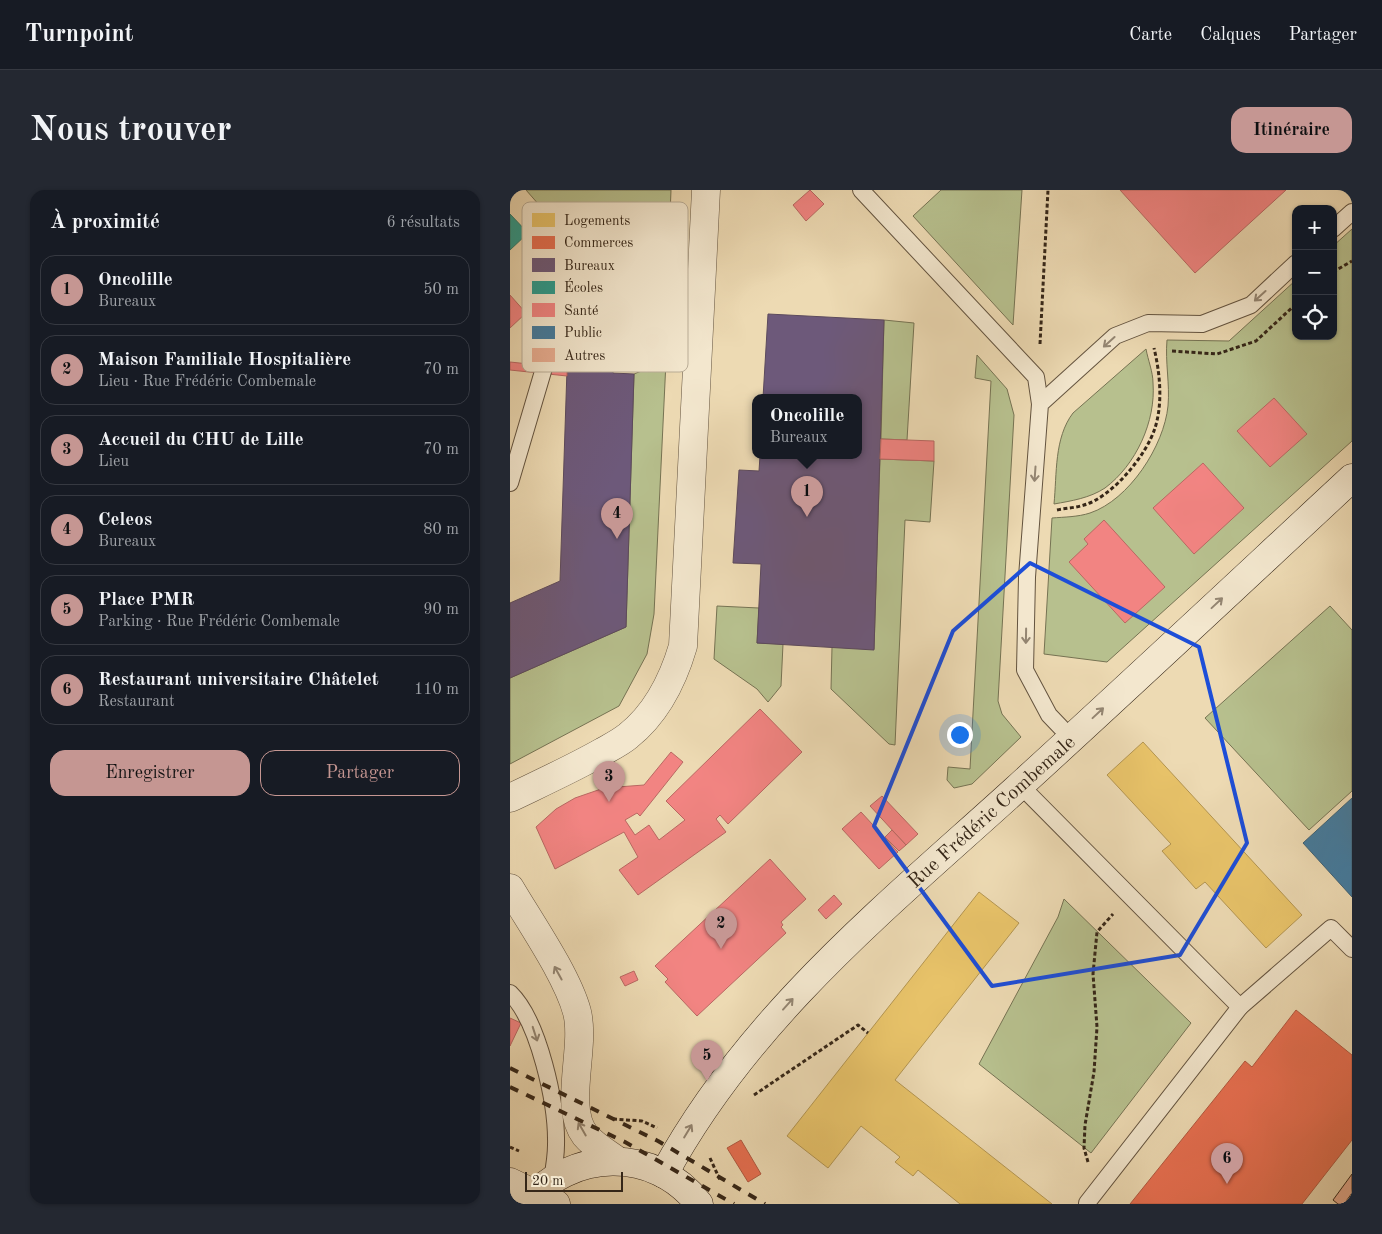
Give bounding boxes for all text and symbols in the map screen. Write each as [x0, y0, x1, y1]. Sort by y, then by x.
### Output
text: Turnpoint [25, 23, 133, 47]
text: Carte [1129, 26, 1172, 44]
text: Calques [1200, 26, 1261, 44]
text: Partager [1289, 26, 1357, 44]
button: Itinéraire [1231, 107, 1352, 153]
text: Nous trouver [30, 113, 232, 148]
legend [522, 202, 688, 372]
map controls [1292, 205, 1337, 340]
button: + [1292, 205, 1337, 250]
text: À proximité [50, 212, 160, 233]
text: Logements [564, 214, 630, 228]
text: 6 résultats [386, 215, 460, 231]
text: Commerces [564, 236, 633, 250]
button: − [1292, 250, 1337, 295]
text: Bureaux [564, 259, 615, 273]
text: Oncolille [98, 271, 173, 290]
text: Écoles [564, 278, 603, 295]
text: 1 [62, 282, 72, 298]
text: 50 m [423, 282, 459, 298]
one-way arrow [1253, 290, 1266, 302]
text: Bureaux [98, 294, 156, 310]
button: locate [1292, 295, 1337, 340]
text: Santé [564, 304, 599, 318]
text: Public [564, 326, 602, 340]
one-way arrow [1102, 336, 1115, 348]
text: Autres [564, 349, 605, 363]
text: Maison Familiale Hospitalière [98, 351, 351, 370]
text: 2 [62, 362, 72, 378]
text: 70 m [423, 362, 459, 378]
text: Lieu · Rue Frédéric Combemale [98, 374, 316, 390]
popup [752, 394, 862, 459]
text: Oncolille [770, 407, 844, 426]
text: Bureaux [770, 430, 828, 446]
text: Accueil du CHU de Lille [98, 431, 304, 450]
text: 3 [62, 442, 72, 458]
text: 70 m [423, 442, 459, 458]
text: Lieu [98, 454, 129, 470]
one-way arrow [1030, 465, 1039, 481]
pin: 1 [791, 476, 823, 517]
pin: 4 [601, 498, 633, 539]
text: Celeos [98, 511, 152, 530]
text: 4 [62, 522, 72, 538]
text: 80 m [423, 522, 459, 538]
text: Bureaux [98, 534, 156, 550]
text: Place PMR [98, 591, 194, 610]
one-way arrow [1211, 597, 1224, 609]
text: 5 [62, 602, 72, 618]
text: 90 m [423, 602, 459, 618]
text: Parking · Rue Frédéric Combemale [98, 614, 340, 630]
one-way arrow [1021, 628, 1030, 644]
text: Restaurant universitaire Châtelet [98, 671, 379, 690]
text: 6 [62, 682, 72, 698]
text: 110 m [414, 682, 459, 698]
text: Restaurant [98, 694, 175, 710]
one-way arrow [1091, 707, 1104, 719]
your location [947, 722, 973, 748]
street label: Rue Frédéric Combemale [905, 732, 1080, 893]
button: Enregistrer [50, 750, 250, 796]
button: Partager [260, 750, 460, 796]
pin: 3 [593, 761, 625, 802]
pin: 2 [705, 908, 737, 949]
one-way arrow [553, 966, 563, 980]
one-way arrow [782, 997, 794, 1010]
one-way arrow [531, 1026, 540, 1041]
pin: 5 [691, 1040, 723, 1081]
one-way arrow [577, 1121, 587, 1136]
one-way arrow [683, 1125, 693, 1139]
pin: 6 [1211, 1143, 1243, 1184]
scale bar [525, 1169, 622, 1192]
text: 20 m [532, 1174, 563, 1188]

